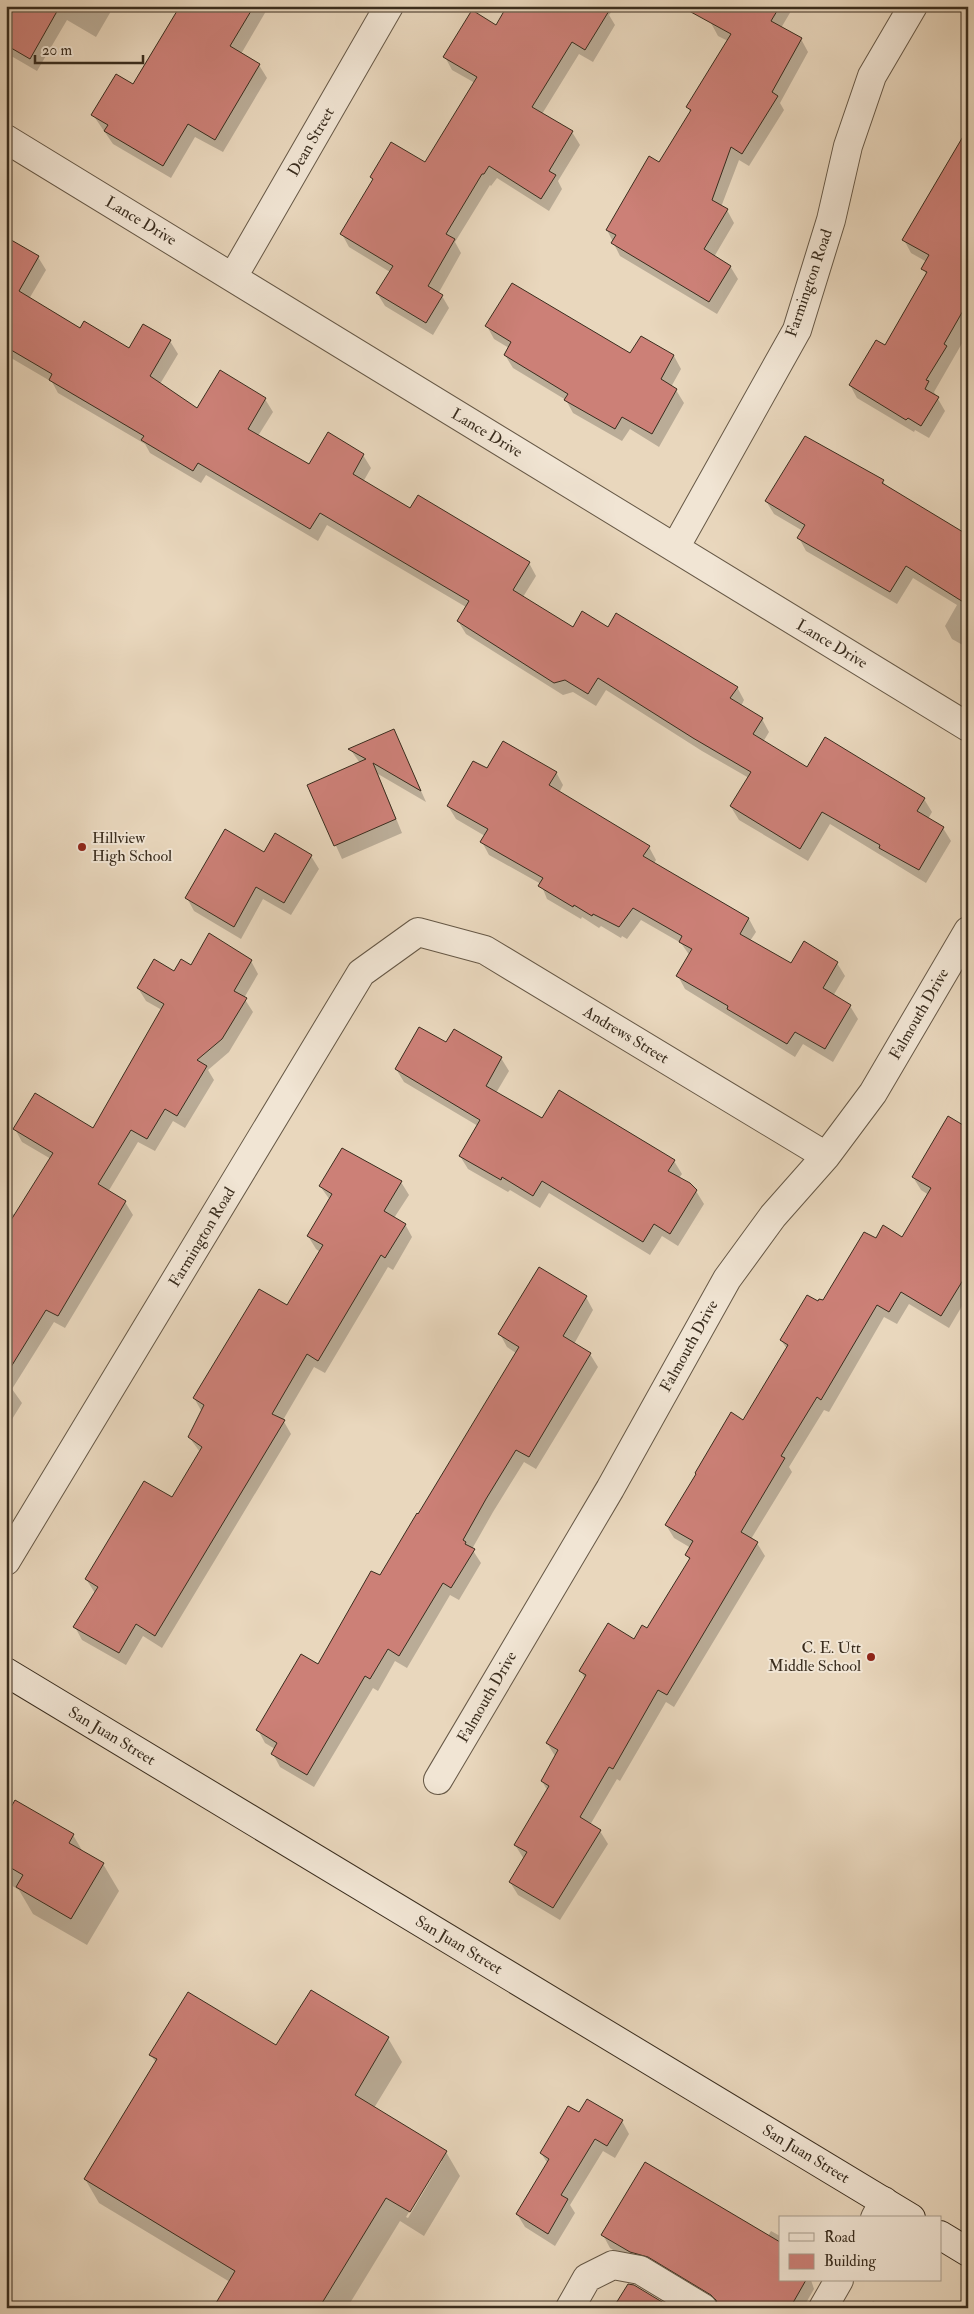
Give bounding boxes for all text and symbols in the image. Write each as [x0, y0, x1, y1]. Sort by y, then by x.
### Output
scale bar [35, 32, 142, 64]
text: 20 m [42, 41, 72, 60]
street label: Dean Street [283, 104, 339, 180]
street label: Lance Drive [102, 192, 180, 250]
street label: Farmington Road [781, 226, 837, 340]
street label: Lance Drive [448, 404, 526, 462]
street label: Lance Drive [793, 615, 871, 673]
place label: Hillview High School [92, 828, 172, 866]
marker: Hillview High School [76, 841, 88, 853]
street label: Falmouth Drive [885, 965, 953, 1063]
street label: Andrews Street [579, 1001, 672, 1068]
street label: Farmington Road [164, 1183, 240, 1291]
street label: Falmouth Drive [655, 1296, 723, 1396]
place label: C. E. Utt Middle School [768, 1638, 861, 1676]
street label: Falmouth Drive [453, 1648, 521, 1746]
marker: C. E. Utt Middle School [865, 1651, 877, 1663]
street label: San Juan Street [64, 1702, 159, 1771]
street label: San Juan Street [411, 1911, 506, 1980]
street label: San Juan Street [758, 2120, 853, 2189]
legend [779, 2216, 942, 2282]
text: Road [824, 2228, 856, 2247]
text: Building [824, 2252, 876, 2271]

